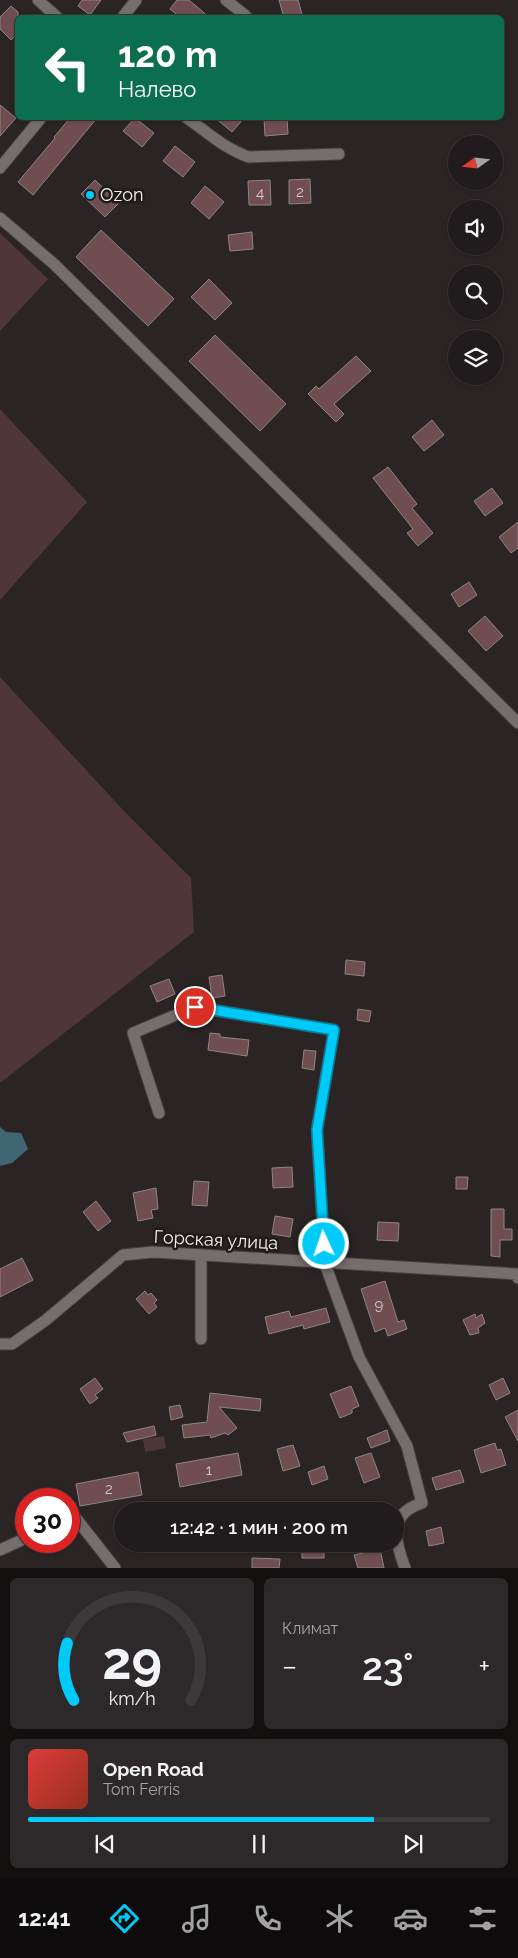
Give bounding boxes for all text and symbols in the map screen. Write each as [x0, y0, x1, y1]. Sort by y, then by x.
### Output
text: 120 m [118, 34, 218, 75]
icon: left [35, 35, 100, 100]
text: Налево [118, 76, 196, 102]
north arrow [448, 135, 502, 190]
map controls [448, 135, 503, 385]
house number: 2 [296, 183, 304, 201]
place label: Ozon [100, 184, 143, 205]
house number: 4 [256, 184, 264, 202]
marker: Ozon [84, 189, 96, 201]
button: sound [448, 200, 503, 255]
button: search [448, 265, 503, 320]
button: layers [448, 330, 503, 385]
pin [174, 986, 216, 1028]
icon: arrive [181, 993, 209, 1021]
position arrow [297, 1217, 349, 1269]
street label: Горская улица [153, 1226, 279, 1253]
house number: 9 [375, 1296, 384, 1314]
house number: 1 [206, 1461, 213, 1479]
house number: 2 [105, 1480, 113, 1498]
speed limit sign: 30 [15, 1488, 80, 1553]
text: 12:42 · 1 мин · 200 m [170, 1516, 348, 1538]
text: Климат [282, 1619, 338, 1638]
text: 29 [102, 1630, 162, 1691]
text: 23° [362, 1644, 414, 1689]
text: − [282, 1650, 297, 1683]
text: + [478, 1650, 490, 1683]
text: km/h [108, 1688, 156, 1709]
text: Open Road [103, 1758, 204, 1780]
text: Tom Ferris [103, 1780, 180, 1799]
icon: previous [91, 1830, 119, 1858]
icon: pause [245, 1830, 273, 1858]
icon: next [399, 1830, 427, 1858]
icon: directions [107, 1901, 142, 1936]
icon: music [179, 1901, 214, 1936]
icon: phone [250, 1901, 285, 1936]
icon: climate [322, 1901, 357, 1936]
icon: car [393, 1901, 428, 1936]
icon: filters [465, 1901, 500, 1936]
text: 12:41 [18, 1905, 70, 1931]

